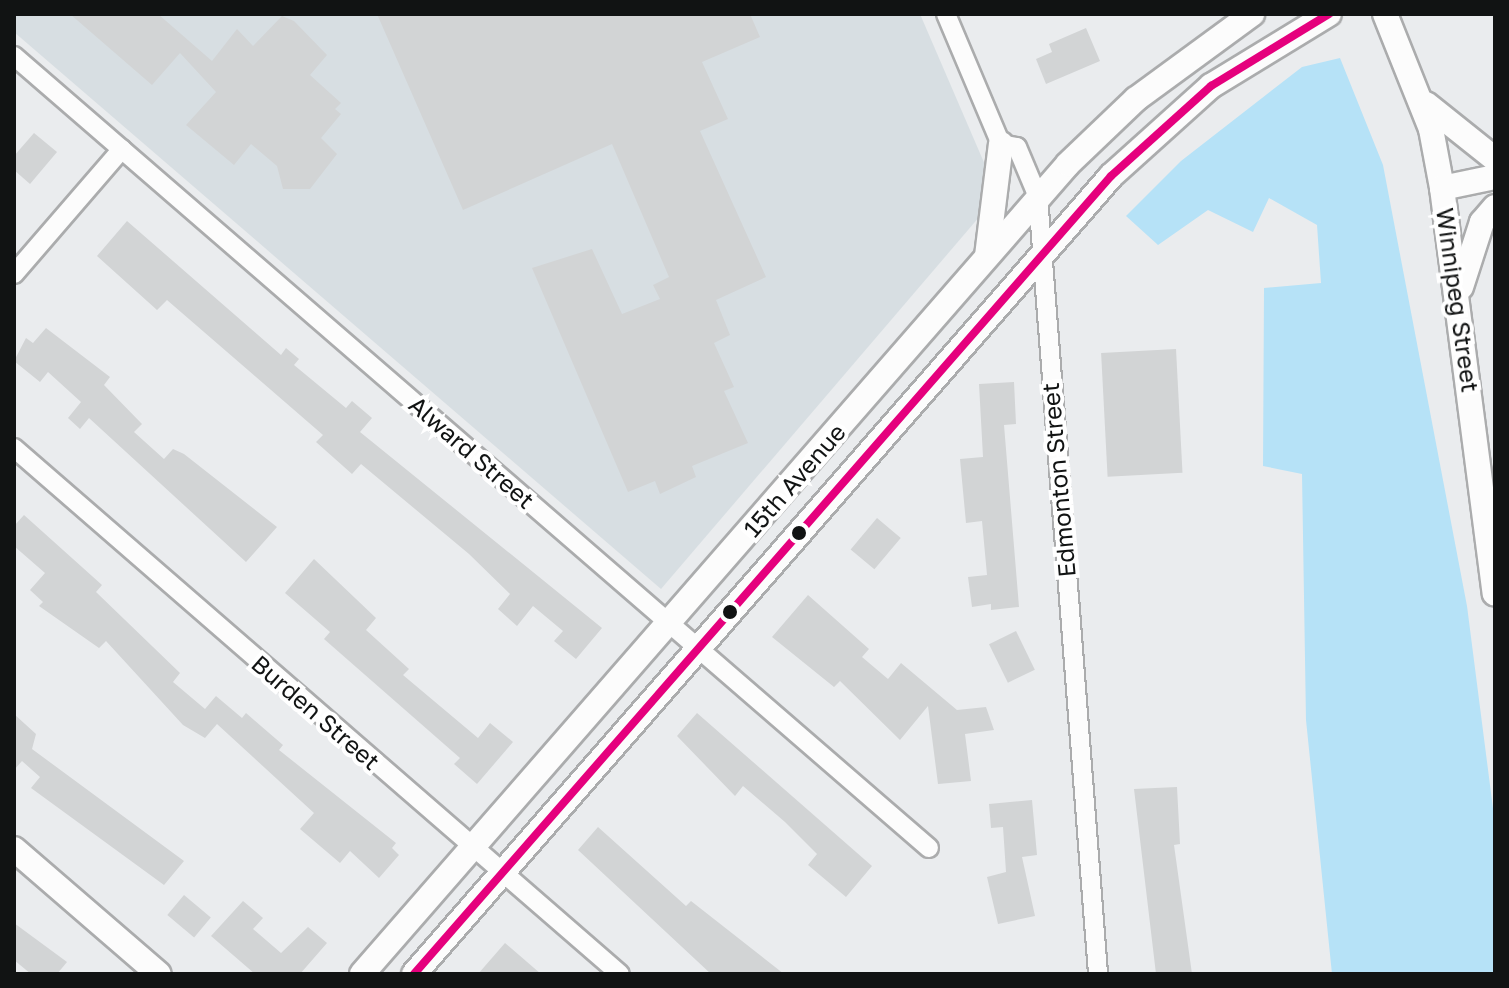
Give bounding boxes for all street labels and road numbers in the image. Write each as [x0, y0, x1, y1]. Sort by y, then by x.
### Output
street label: Winnipeg Street [1431, 206, 1485, 394]
street label: Edmonton Street [1035, 382, 1081, 578]
street label: Alward Street [404, 390, 540, 514]
street label: 15th Avenue [737, 417, 851, 543]
street label: Burden Street [246, 649, 386, 775]

